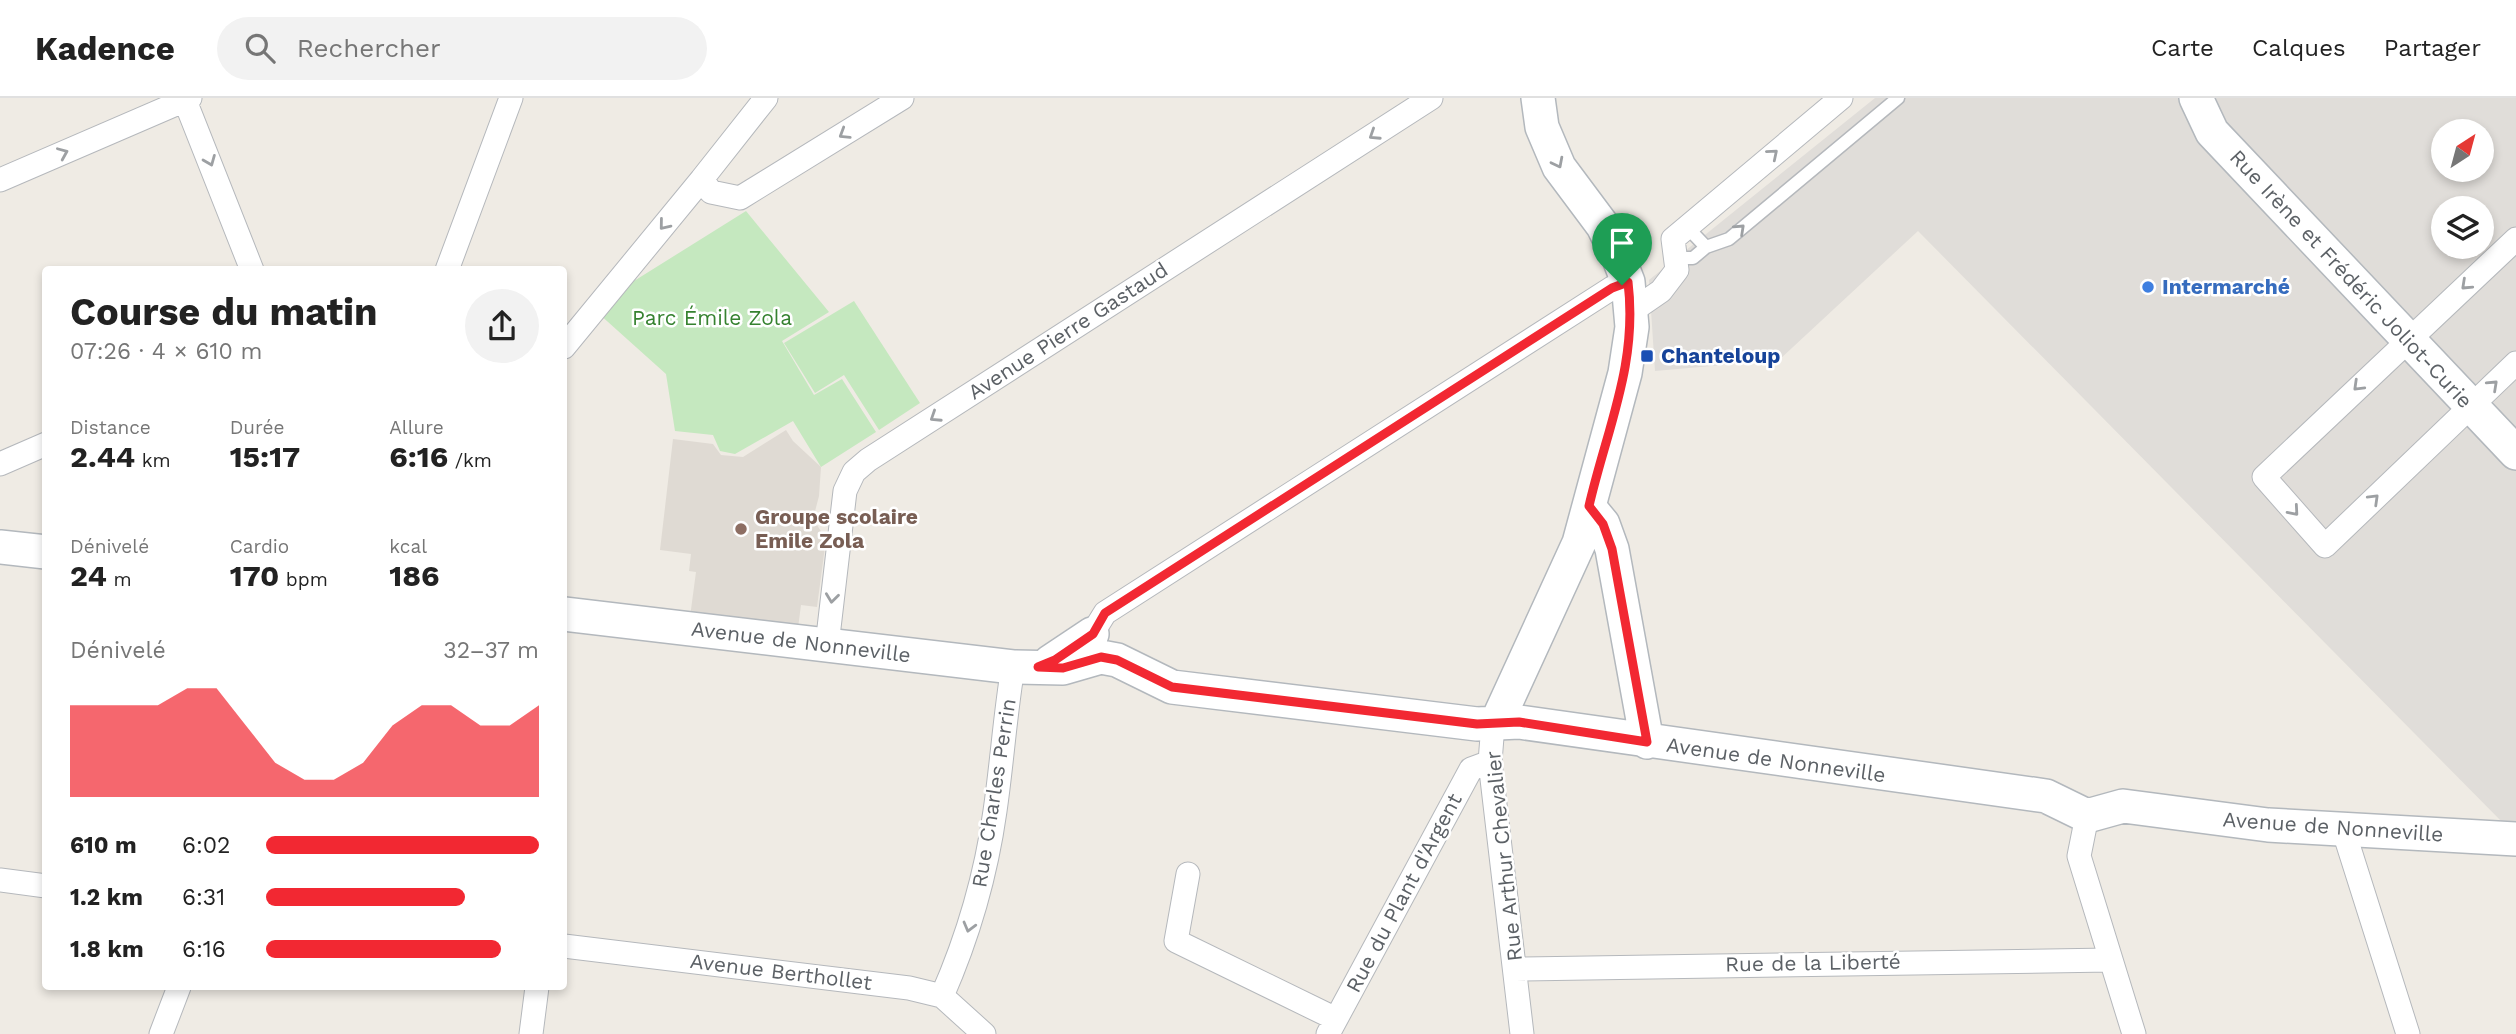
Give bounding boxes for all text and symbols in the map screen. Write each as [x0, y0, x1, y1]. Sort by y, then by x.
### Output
search box [217, 17, 707, 80]
text: Kadence [35, 29, 175, 68]
icon: search [241, 29, 279, 67]
text: Rechercher [297, 33, 441, 63]
text: Carte [2151, 34, 2214, 62]
text: Calques [2252, 34, 2346, 62]
text: Partager [2384, 34, 2481, 62]
north arrow [2431, 119, 2494, 182]
map controls [2431, 119, 2494, 259]
one-way arrow [838, 125, 851, 138]
one-way arrow [1369, 127, 1382, 139]
street label: Rue Irène et Frédéric Joliot-Curie [2225, 144, 2478, 413]
one-way arrow [55, 147, 68, 161]
one-way arrow [1765, 150, 1777, 163]
one-way arrow [201, 155, 215, 167]
one-way arrow [1549, 155, 1563, 168]
button: layers [2431, 196, 2494, 259]
pin [1592, 213, 1652, 285]
one-way arrow [660, 216, 672, 229]
icon: arrive [1603, 224, 1641, 262]
one-way arrow [1732, 225, 1745, 238]
street label: Avenue Pierre Gastaud [963, 257, 1172, 405]
place label: Intermarché [2162, 274, 2290, 299]
one-way arrow [2461, 277, 2474, 289]
marker: Intermarché [2140, 279, 2156, 295]
button: share [465, 289, 539, 363]
text: Course du matin [70, 290, 378, 334]
park label: Parc Émile Zola [632, 305, 792, 330]
text: 07:26 · 4 × 610 m [70, 338, 263, 365]
place label: Chanteloup [1661, 343, 1780, 368]
marker: Chanteloup [1639, 348, 1655, 364]
one-way arrow [2353, 377, 2366, 390]
one-way arrow [2485, 380, 2498, 393]
one-way arrow [930, 408, 943, 421]
text: Distance [70, 416, 151, 439]
text: Durée [230, 416, 284, 439]
text: Allure [389, 416, 444, 439]
text: 2.44 [70, 439, 135, 474]
text: 15:17 [230, 439, 300, 474]
text: 6:16 [389, 439, 448, 474]
text: km [135, 449, 171, 472]
text: /km [448, 449, 492, 472]
one-way arrow [2366, 494, 2379, 507]
one-way arrow [2286, 503, 2298, 516]
place label: Groupe scolaire Emile Zola [755, 504, 918, 553]
marker: Groupe scolaire Emile Zola [733, 521, 749, 537]
text: Dénivelé [70, 535, 149, 558]
text: Cardio [230, 535, 289, 558]
text: kcal [389, 535, 427, 558]
text: 24 [70, 558, 107, 593]
text: 170 [230, 558, 279, 593]
text: 186 [389, 558, 440, 593]
text: m [107, 568, 132, 591]
text: bpm [279, 568, 328, 591]
one-way arrow [825, 593, 840, 604]
street label: Avenue de Nonneville [690, 616, 912, 667]
text: Dénivelé [70, 637, 166, 664]
text: 32–37 m [443, 637, 539, 664]
street label: Rue Charles Perrin [966, 697, 1021, 889]
street label: Avenue de Nonneville [1665, 732, 1887, 787]
street label: Rue Arthur Chevalier [1480, 749, 1527, 962]
street label: Rue du Plant d'Argent [1340, 789, 1467, 997]
street label: Avenue de Nonneville [2222, 806, 2444, 847]
text: 610 m [70, 832, 137, 859]
text: 6:02 [182, 832, 231, 859]
text: 1.2 km [70, 884, 143, 911]
text: 6:31 [182, 884, 225, 911]
one-way arrow [963, 921, 977, 933]
text: 1.8 km [70, 936, 144, 963]
text: 6:16 [182, 936, 226, 963]
street label: Avenue Berthollet [689, 948, 874, 995]
street label: Rue de la Liberté [1725, 948, 1901, 977]

